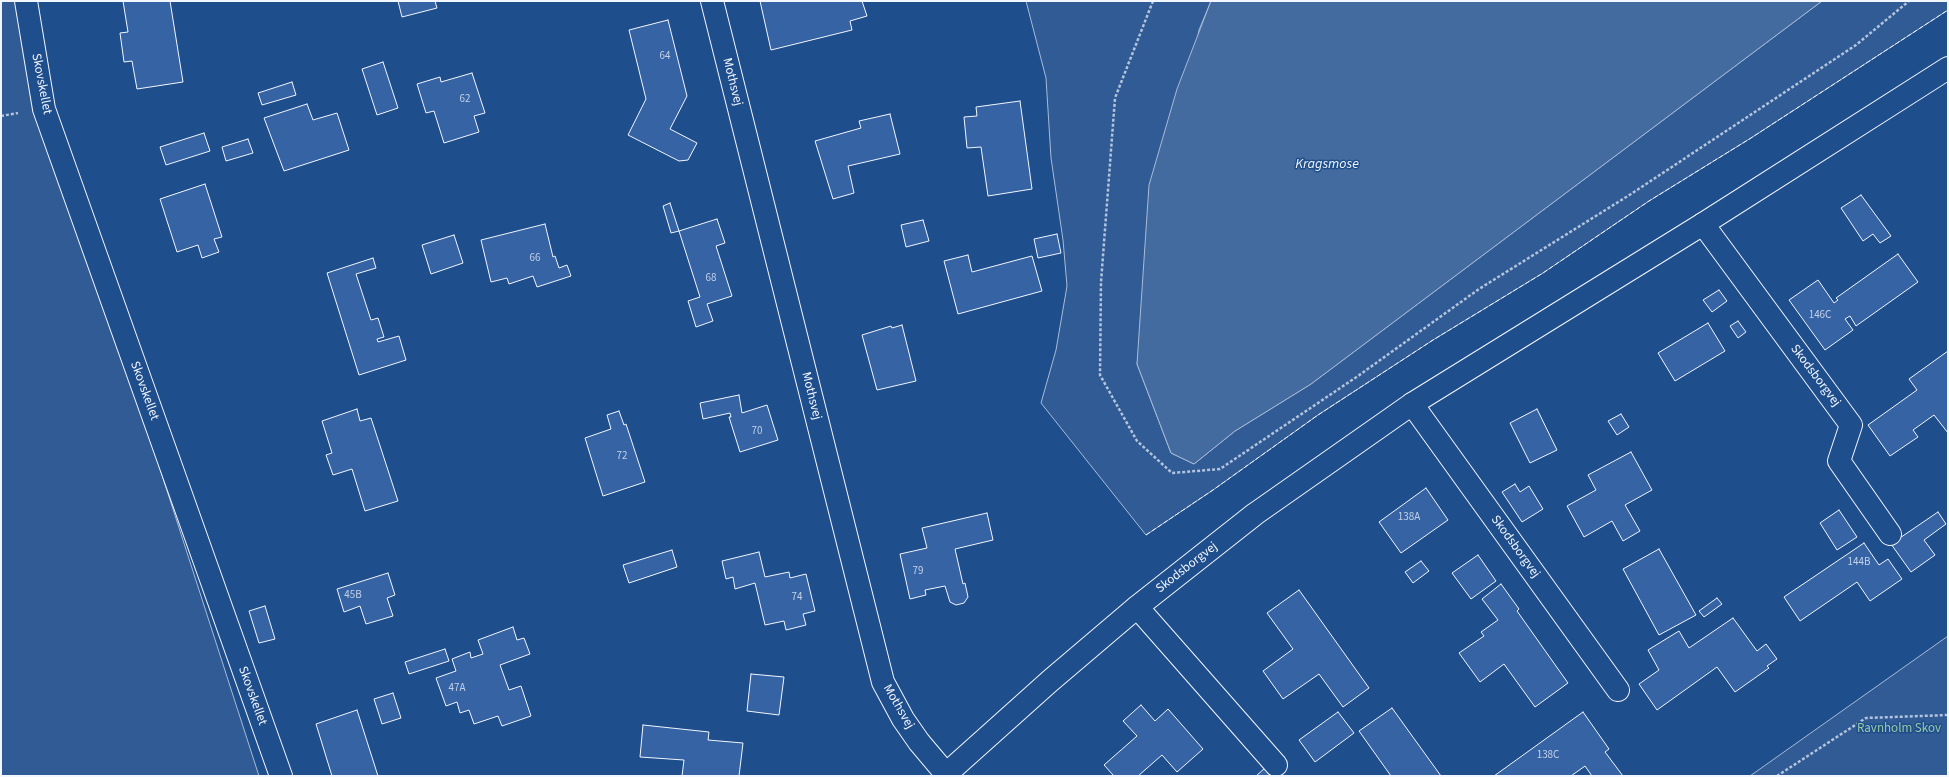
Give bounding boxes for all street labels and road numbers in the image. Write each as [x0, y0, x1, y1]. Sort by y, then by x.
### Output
street label: Skovskellet [27, 52, 55, 116]
street label: Mothsvej [719, 56, 745, 108]
street label: Skodsborgvej [1787, 342, 1843, 410]
street label: Skovskellet [126, 359, 162, 423]
street label: Mothsvej [798, 370, 824, 422]
street label: Skodsborgvej [1487, 513, 1543, 581]
street label: Skodsborgvej [1153, 539, 1221, 597]
street label: Skovskellet [234, 664, 270, 728]
street label: Mothsvej [879, 682, 917, 732]

